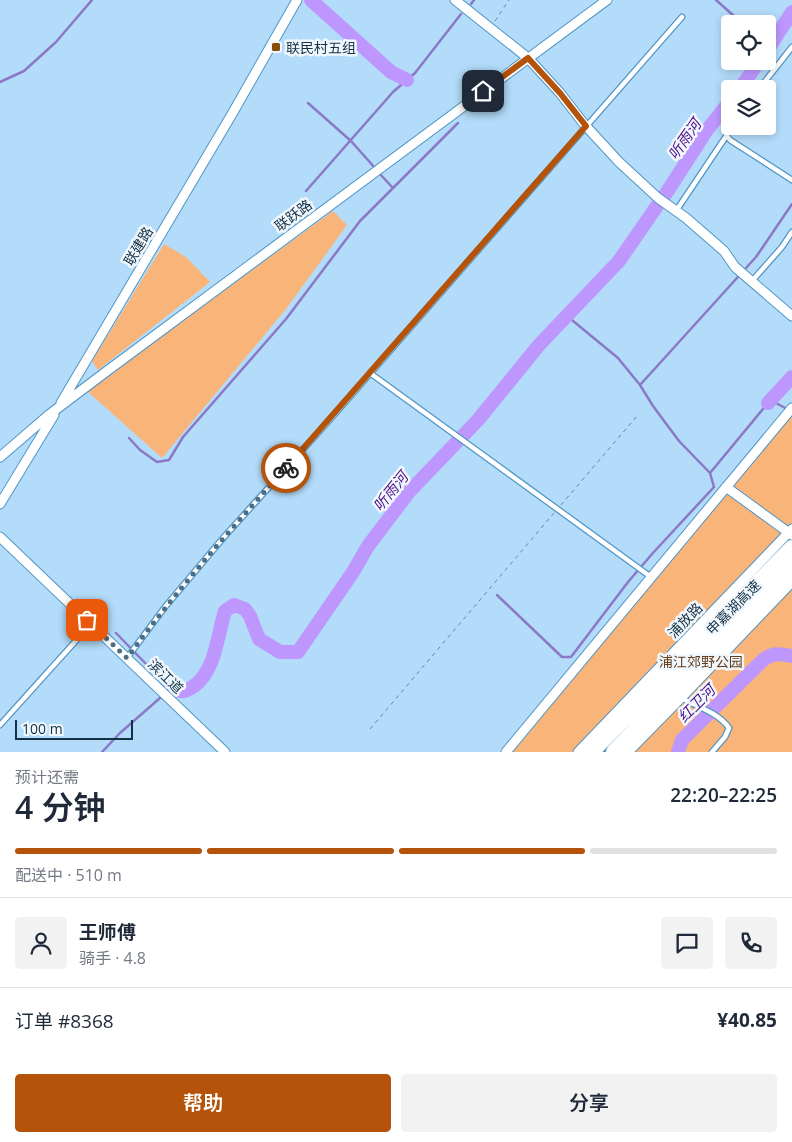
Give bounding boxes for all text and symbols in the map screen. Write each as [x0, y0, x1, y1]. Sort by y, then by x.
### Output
map controls [721, 15, 776, 135]
button: locate [721, 15, 776, 70]
place label: 联民村五组 [286, 38, 356, 57]
marker: 联民村五组 [270, 41, 282, 53]
pin [462, 70, 504, 112]
icon: home [469, 77, 497, 105]
button: layers [721, 80, 776, 135]
water label: 听雨河 [663, 112, 707, 163]
street label: 联跃路 [271, 195, 315, 235]
street label: 联建路 [119, 223, 157, 269]
courier [261, 443, 311, 493]
icon: bike [272, 454, 300, 482]
water label: 听雨河 [368, 465, 414, 515]
street label: 申嘉湖高速 [702, 576, 764, 638]
street label: 浦放路 [664, 598, 706, 642]
pin [66, 599, 108, 641]
icon: bag [73, 606, 101, 634]
park label: 浦江郊野公园 [659, 652, 743, 671]
street label: 滨江道 [144, 655, 188, 697]
water label: 红卫河 [673, 678, 721, 726]
scale bar [15, 717, 132, 740]
text: 100 m [22, 719, 63, 738]
text: 预计还需 [15, 766, 79, 788]
text: 22:20–22:25 [670, 782, 777, 808]
text: 4 分钟 [15, 785, 106, 828]
text: 配送中 · 510 m [15, 864, 122, 886]
button: person [15, 917, 67, 969]
button: chat [661, 917, 713, 969]
button: phone [725, 917, 777, 969]
text: 王师傅 [79, 919, 136, 945]
text: 骑手 · 4.8 [79, 947, 146, 969]
text: ¥40.85 [717, 1007, 777, 1033]
text: 订单 #8368 [15, 1008, 114, 1034]
button: 帮助 [15, 1074, 391, 1132]
button: 分享 [401, 1074, 777, 1132]

